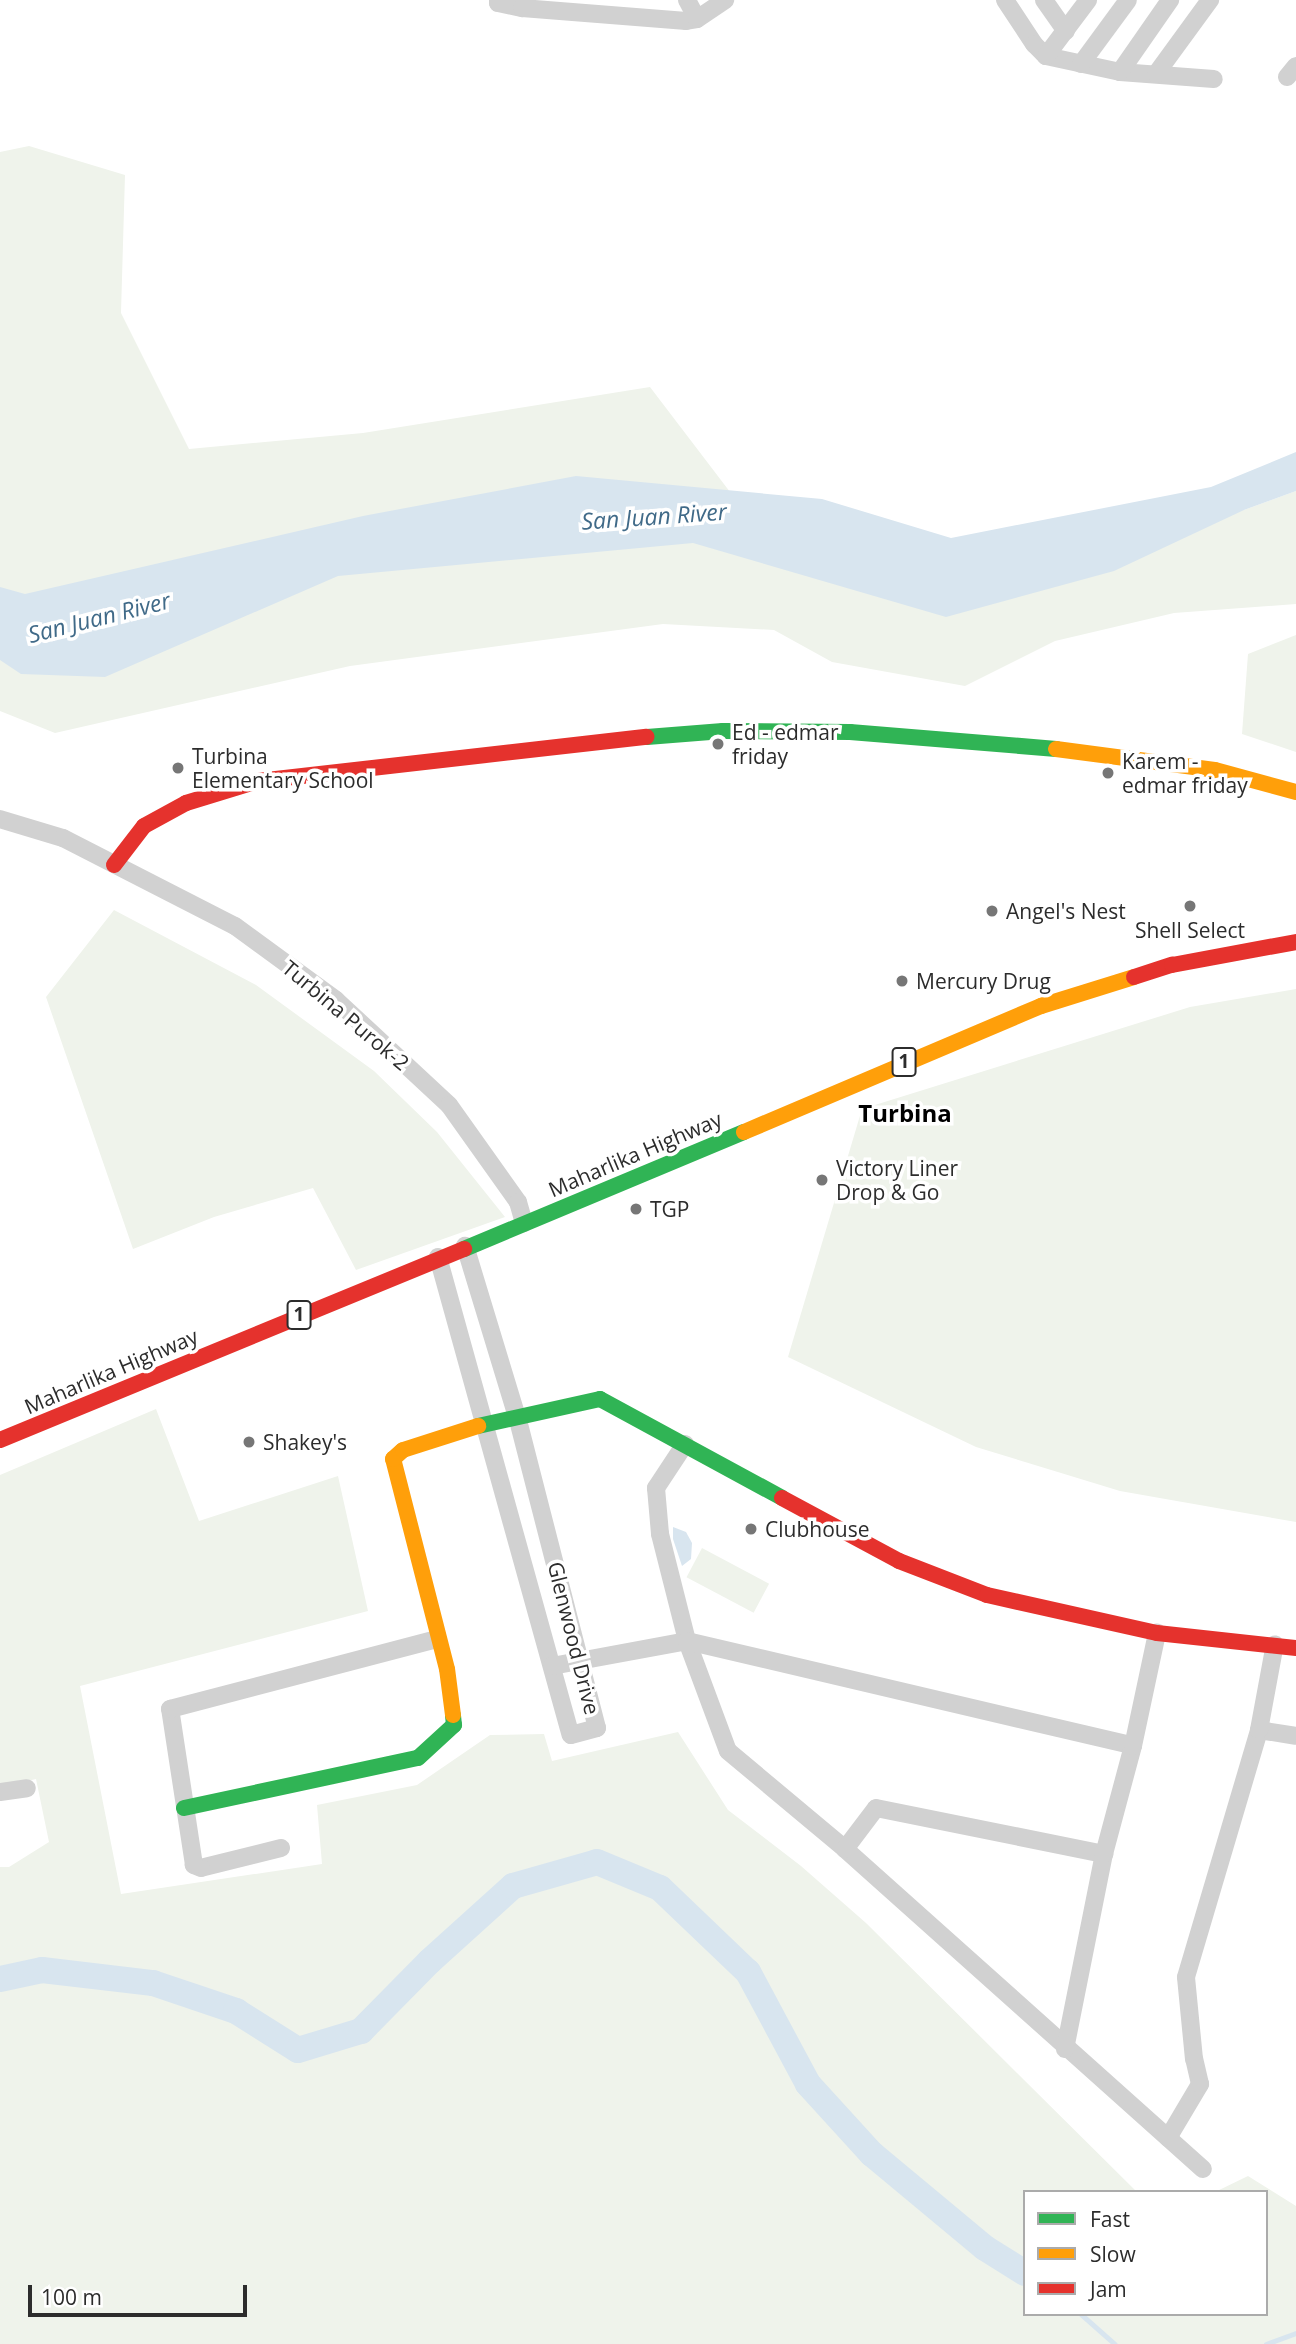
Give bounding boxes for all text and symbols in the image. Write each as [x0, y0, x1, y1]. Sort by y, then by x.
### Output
water label: San Juan River [580, 497, 728, 535]
water label: San Juan River [25, 586, 173, 648]
place label: Ed - edmar friday [732, 719, 839, 769]
marker: Ed - edmar friday [710, 736, 726, 752]
place label: Turbina Elementary School [192, 743, 374, 793]
place label: Karem - edmar friday [1122, 748, 1248, 798]
marker: Turbina Elementary School [170, 760, 186, 776]
marker: Karem - edmar friday [1100, 765, 1116, 781]
place label: Angel's Nest [1006, 898, 1126, 924]
marker: Shell Select [1182, 898, 1198, 914]
marker: Angel's Nest [984, 903, 1000, 919]
place label: Shell Select [1135, 917, 1245, 943]
street label: Turbina Purok-2 [277, 955, 415, 1075]
place label: Mercury Drug [916, 968, 1051, 994]
marker: Mercury Drug [894, 973, 910, 989]
road number: 1 [890, 1046, 918, 1078]
district label: Turbina [858, 1099, 952, 1127]
street label: Maharlika Highway [544, 1106, 726, 1202]
place label: Victory Liner Drop & Go [836, 1155, 958, 1205]
marker: Victory Liner Drop & Go [814, 1172, 830, 1188]
place label: TGP [650, 1196, 689, 1222]
marker: TGP [628, 1201, 644, 1217]
road number: 1 [285, 1300, 313, 1330]
street label: Maharlika Highway [20, 1323, 202, 1419]
place label: Shakey's [263, 1429, 347, 1455]
marker: Shakey's [241, 1434, 257, 1450]
place label: Clubhouse [765, 1516, 869, 1542]
marker: Clubhouse [743, 1521, 759, 1537]
street label: Glenwood Drive [543, 1559, 605, 1717]
legend [1023, 2190, 1268, 2316]
text: Fast [1090, 2205, 1130, 2233]
text: Slow [1090, 2240, 1136, 2268]
scale bar [32, 2270, 250, 2314]
text: Jam [1090, 2275, 1127, 2303]
text: 100 m [41, 2283, 102, 2311]

